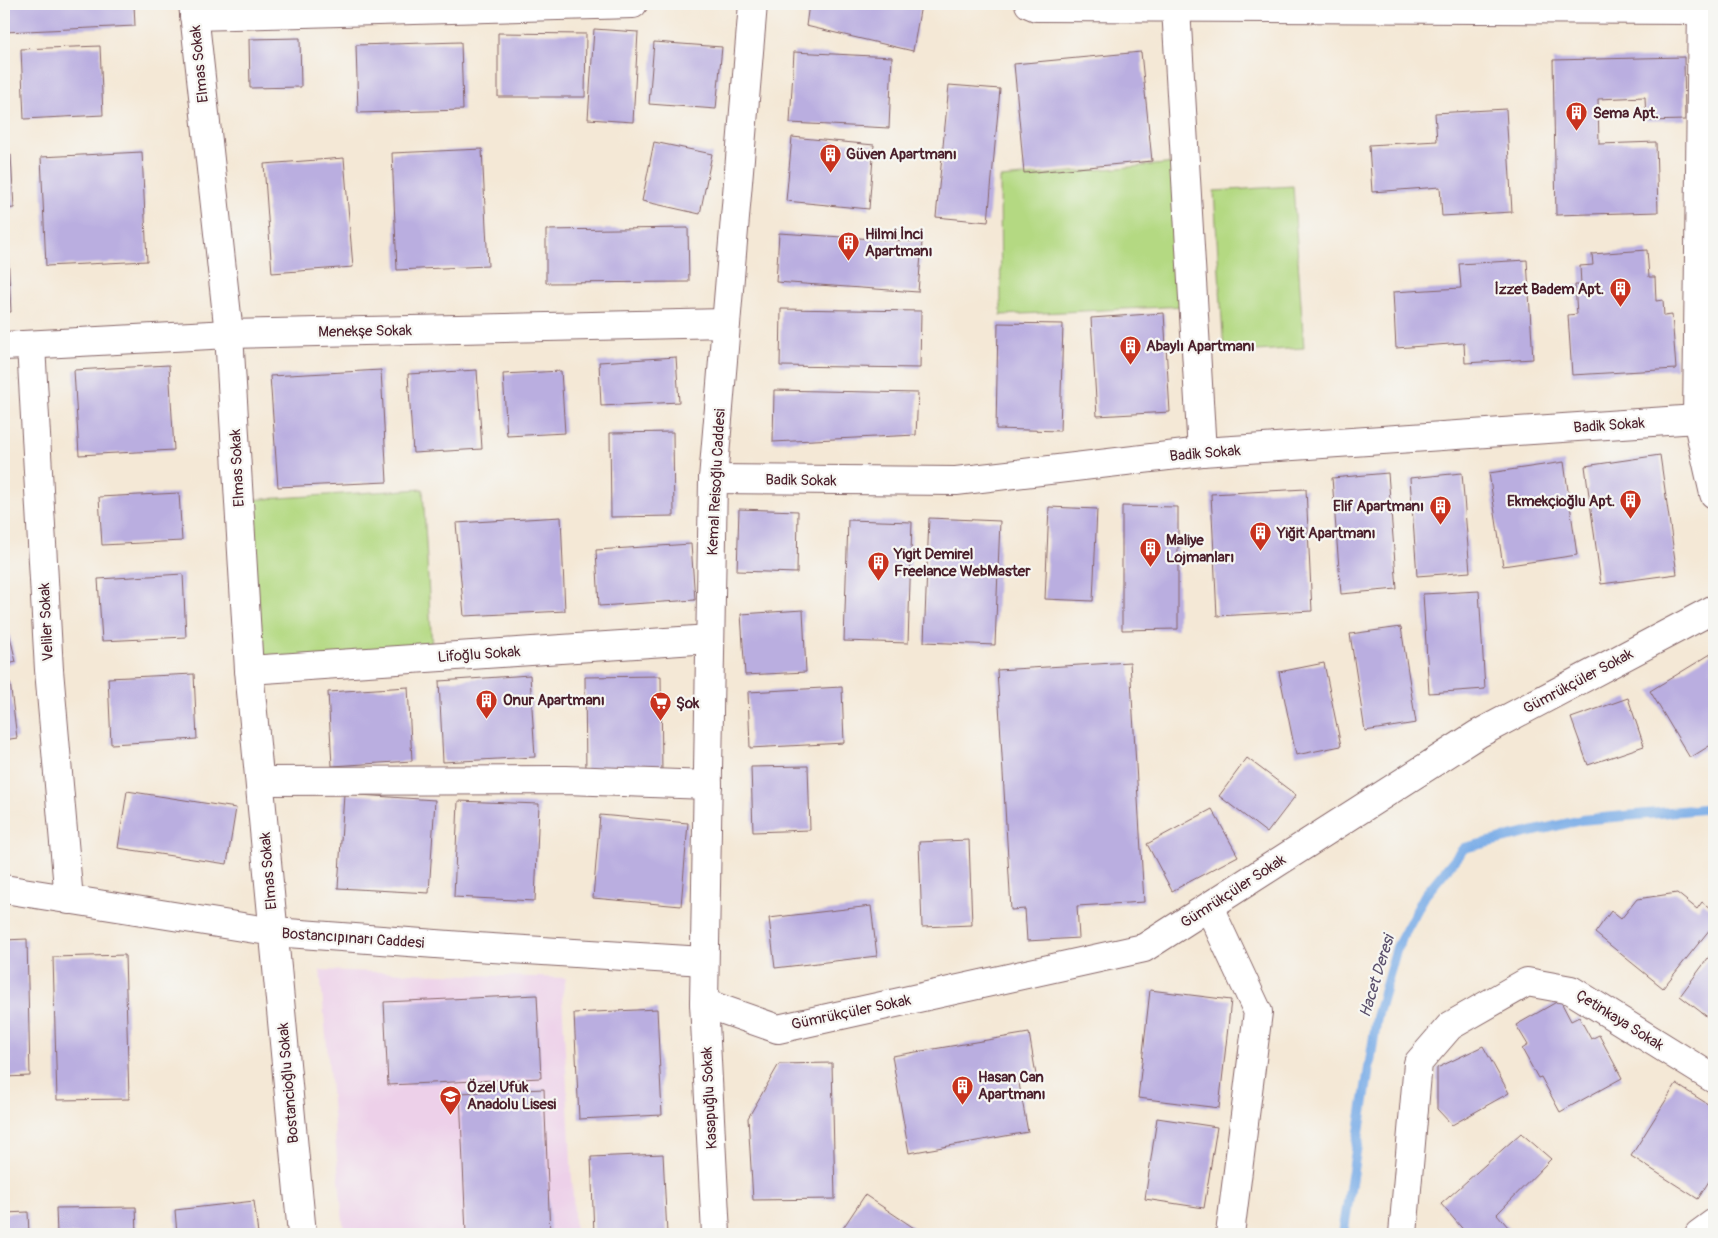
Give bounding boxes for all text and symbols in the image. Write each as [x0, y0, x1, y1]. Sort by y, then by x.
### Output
street label: Elmas Sokak [186, 23, 213, 104]
building icon: Sema Apt. [1565, 101, 1589, 132]
place label: Sema Apt. [1593, 104, 1659, 123]
building icon: Güven Apartmanı [818, 142, 842, 173]
place label: Güven Apartmanı [846, 145, 957, 164]
place label: Hilmi İnci Apartmanı [865, 225, 933, 261]
building icon: Hilmi İnci Apartmanı [837, 231, 861, 262]
building icon: İzzet Badem Apt. [1608, 277, 1632, 308]
place label: İzzet Badem Apt. [1495, 280, 1604, 299]
street label: Menekşe Sokak [318, 321, 413, 342]
building icon: Abaylı Apartmanı [1118, 334, 1142, 365]
place label: Abaylı Apartmanı [1146, 337, 1255, 356]
street label: Kemal Reisoğlu Caddesi [703, 408, 730, 556]
street label: Badik Sokak [1573, 413, 1646, 437]
street label: Elmas Sokak [226, 428, 249, 507]
street label: Badik Sokak [1169, 441, 1242, 466]
street label: Badik Sokak [765, 470, 838, 491]
building icon: Ekmekçioğlu Apt. [1619, 489, 1643, 520]
place label: Ekmekçioğlu Apt. [1507, 492, 1615, 511]
building icon: Elif Apartmanı [1428, 494, 1452, 525]
place label: Elif Apartmanı [1333, 497, 1424, 516]
building icon: Yiğit Apartmanı [1249, 521, 1273, 552]
place label: Yiğit Apartmanı [1276, 524, 1375, 543]
place label: Maliye Lojmanları [1166, 531, 1234, 567]
building icon: Maliye Lojmanları [1138, 537, 1162, 568]
place label: Yigit Demirel Freelance WebMaster [893, 545, 1031, 581]
building icon: Yigit Demirel Freelance WebMaster [866, 551, 890, 582]
street label: Veliler Sokak [35, 582, 58, 662]
street label: Lifoğlu Sokak [437, 642, 522, 667]
street label: Gümrükçüler Sokak [1520, 644, 1637, 718]
building icon: Onur Apartmanı [475, 688, 499, 719]
place label: Onur Apartmanı [503, 691, 605, 710]
supermarket icon: Şok [648, 691, 672, 722]
place label: Şok [676, 694, 700, 713]
street label: Elmas Sokak [256, 831, 281, 911]
street label: Gümrükçüler Sokak [1177, 850, 1290, 933]
street label: Bostancıpınarı Caddesi [281, 924, 425, 953]
water label: Hacet Deresi [1355, 931, 1400, 1020]
street label: Çetinkaya Sokak [1572, 986, 1668, 1055]
street label: Gümrükçüler Sokak [790, 990, 913, 1034]
street label: Bostancioğlu Sokak [274, 1021, 303, 1144]
street label: Kasapuğlu Sokak [697, 1045, 722, 1150]
place label: Hasan Can Apartmanı [978, 1068, 1046, 1104]
building icon: Hasan Can Apartmanı [950, 1074, 974, 1105]
place label: Özel Ufuk Anadolu Lisesi [467, 1078, 557, 1114]
school or university icon: Özel Ufuk Anadolu Lisesi [439, 1084, 463, 1115]

